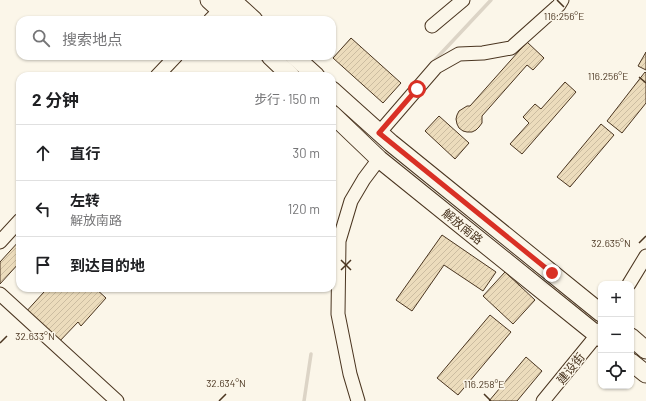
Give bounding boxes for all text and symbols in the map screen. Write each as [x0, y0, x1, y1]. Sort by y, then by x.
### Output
text: 116.256°E [544, 10, 584, 22]
search box [16, 16, 336, 60]
icon: search [30, 27, 52, 49]
text: 搜索地点 [62, 30, 122, 48]
text: 116.256°E [588, 70, 628, 82]
route start [408, 80, 426, 98]
text: 2 分钟 [32, 89, 79, 109]
text: 步行 · 150 m [254, 91, 320, 107]
icon: ahead [32, 142, 54, 164]
text: 直行 [70, 144, 100, 162]
text: 30 m [293, 145, 320, 161]
text: 左转 [70, 191, 100, 209]
icon: left [32, 198, 54, 220]
text: 120 m [288, 201, 320, 217]
street label: 解放南路 [440, 205, 486, 247]
text: 解放南路 [70, 212, 122, 228]
text: 32.635°N [591, 237, 631, 249]
icon: arrive [32, 254, 54, 276]
text: 到达目的地 [70, 256, 145, 274]
route end [543, 264, 561, 282]
map controls [598, 281, 634, 389]
button: + [598, 281, 634, 317]
button: − [598, 317, 634, 353]
text: 32.633°N [15, 330, 55, 342]
street label: 建设街 [553, 350, 587, 386]
button: locate [598, 353, 634, 389]
text: 32.634°N [206, 377, 246, 389]
text: 116.258°E [464, 378, 504, 390]

